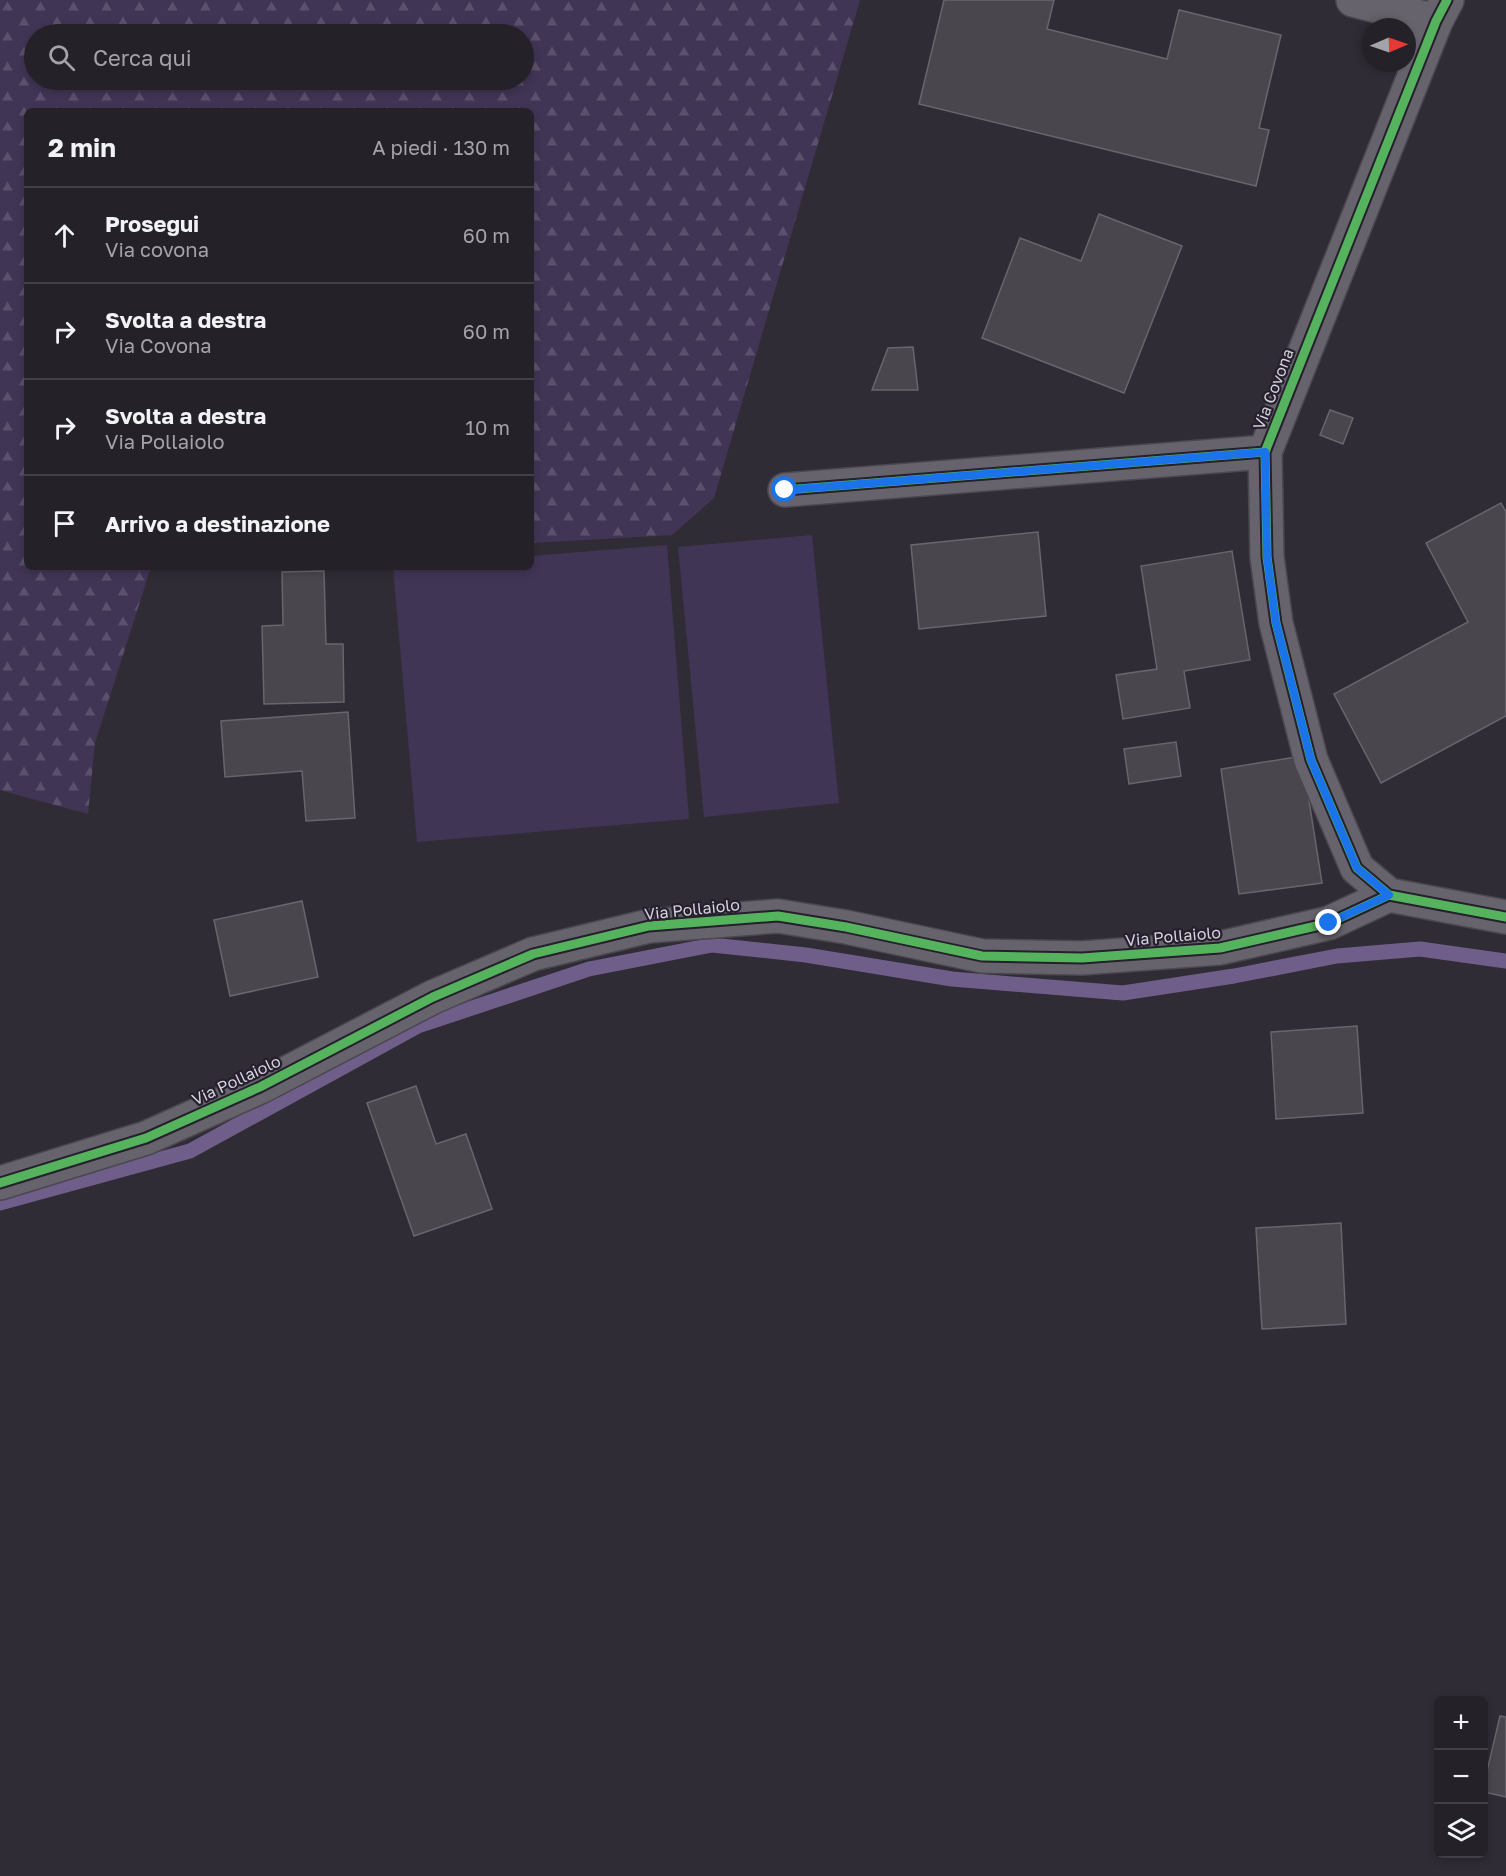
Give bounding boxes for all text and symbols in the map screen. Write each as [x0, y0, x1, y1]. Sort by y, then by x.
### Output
north arrow [1362, 18, 1416, 72]
search box [24, 24, 534, 90]
icon: search [45, 41, 78, 74]
text: Cerca qui [93, 44, 192, 71]
text: 2 min [48, 132, 116, 163]
text: A piedi · 130 m [372, 135, 510, 159]
text: Prosegui [105, 210, 199, 237]
icon: ahead [48, 219, 81, 252]
text: 60 m [463, 223, 510, 247]
text: Via covona [105, 237, 209, 261]
text: Svolta a destra [105, 306, 266, 333]
icon: right [48, 315, 81, 348]
text: 60 m [463, 319, 510, 343]
text: Via Covona [105, 333, 212, 357]
street label: Via Covona [1248, 346, 1298, 432]
text: Svolta a destra [105, 402, 266, 429]
icon: right [48, 411, 81, 444]
text: 10 m [465, 415, 510, 439]
text: Via Pollaiolo [105, 429, 225, 453]
route start [771, 476, 797, 502]
icon: arrive [48, 507, 81, 540]
text: Arrivo a destinazione [105, 510, 330, 537]
street label: Via Pollaiolo [643, 894, 741, 924]
route end [1315, 909, 1341, 935]
street label: Via Pollaiolo [1124, 922, 1222, 950]
street label: Via Pollaiolo [188, 1051, 284, 1109]
map controls [1434, 1696, 1488, 1858]
button: + [1434, 1696, 1488, 1750]
button: − [1434, 1750, 1488, 1804]
button: layers [1434, 1804, 1488, 1858]

